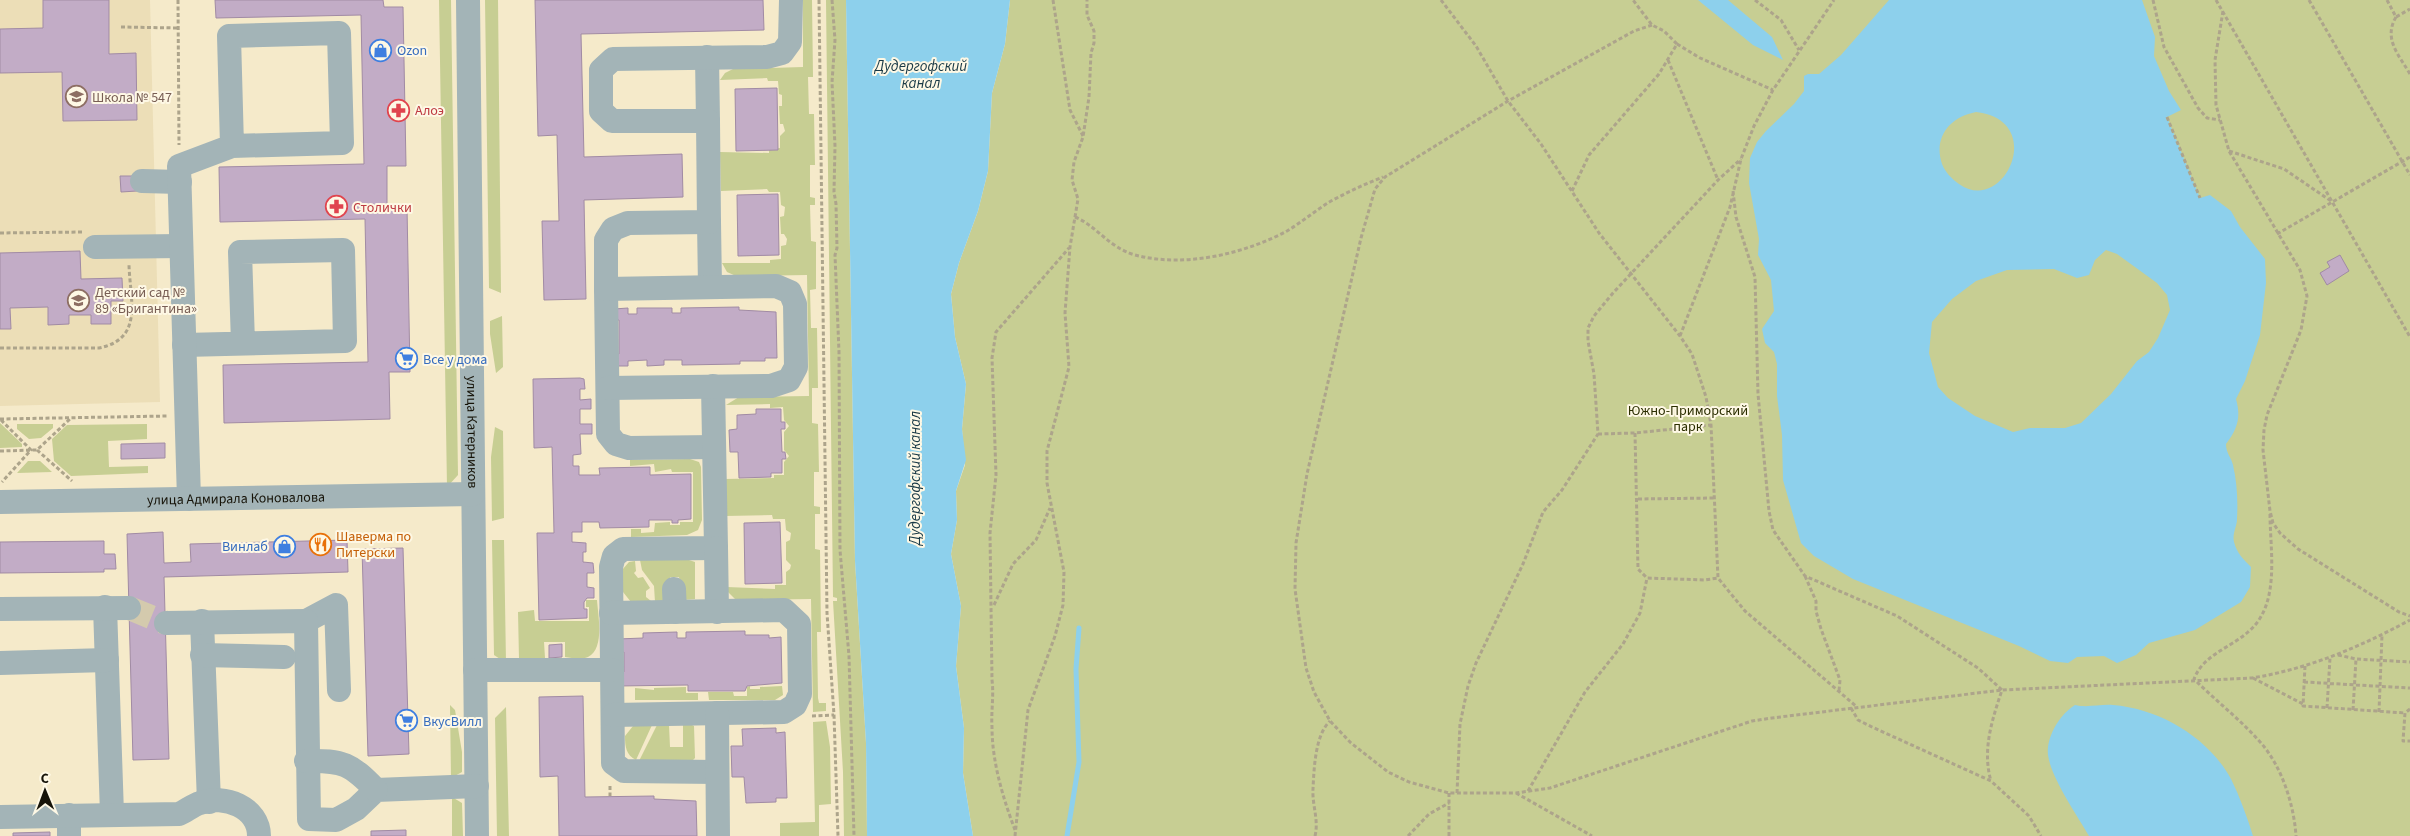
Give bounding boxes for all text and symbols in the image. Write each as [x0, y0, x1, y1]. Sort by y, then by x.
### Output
shop icon: Ozon [369, 38, 393, 62]
place label: Ozon [397, 41, 427, 61]
water label: Дудергофский канал [874, 56, 967, 94]
school or university icon: Школа № 547 [64, 85, 88, 109]
place label: Школа № 547 [92, 88, 172, 108]
pharmacy icon: Алоэ [387, 98, 411, 122]
place label: Алоэ [415, 101, 444, 121]
pharmacy icon: Столички [325, 195, 349, 219]
place label: Столички [353, 198, 412, 218]
place label: Детский сад № 89 «Бригантина» [95, 283, 197, 319]
school or university icon: Детский сад № 89 «Бригантина» [67, 288, 91, 312]
supermarket icon: Все у дома [395, 347, 419, 371]
place label: Все у дома [423, 350, 487, 370]
street label: улица Катерников [461, 376, 482, 488]
park label: Южно-Приморский парк [1628, 401, 1748, 437]
water label: Дудергофский канал [905, 411, 926, 546]
street label: улица Адмирала Коновалова [147, 488, 325, 511]
place label: Шаверма по Питерски [336, 527, 411, 563]
restaurant icon: Шаверма по Питерски [308, 532, 332, 556]
shop icon: Винлаб [272, 534, 296, 558]
place label: Винлаб [222, 537, 268, 557]
supermarket icon: ВкусВилл [395, 709, 419, 733]
place label: ВкусВилл [423, 712, 482, 732]
north arrow [20, 766, 70, 816]
text: С [41, 769, 49, 789]

